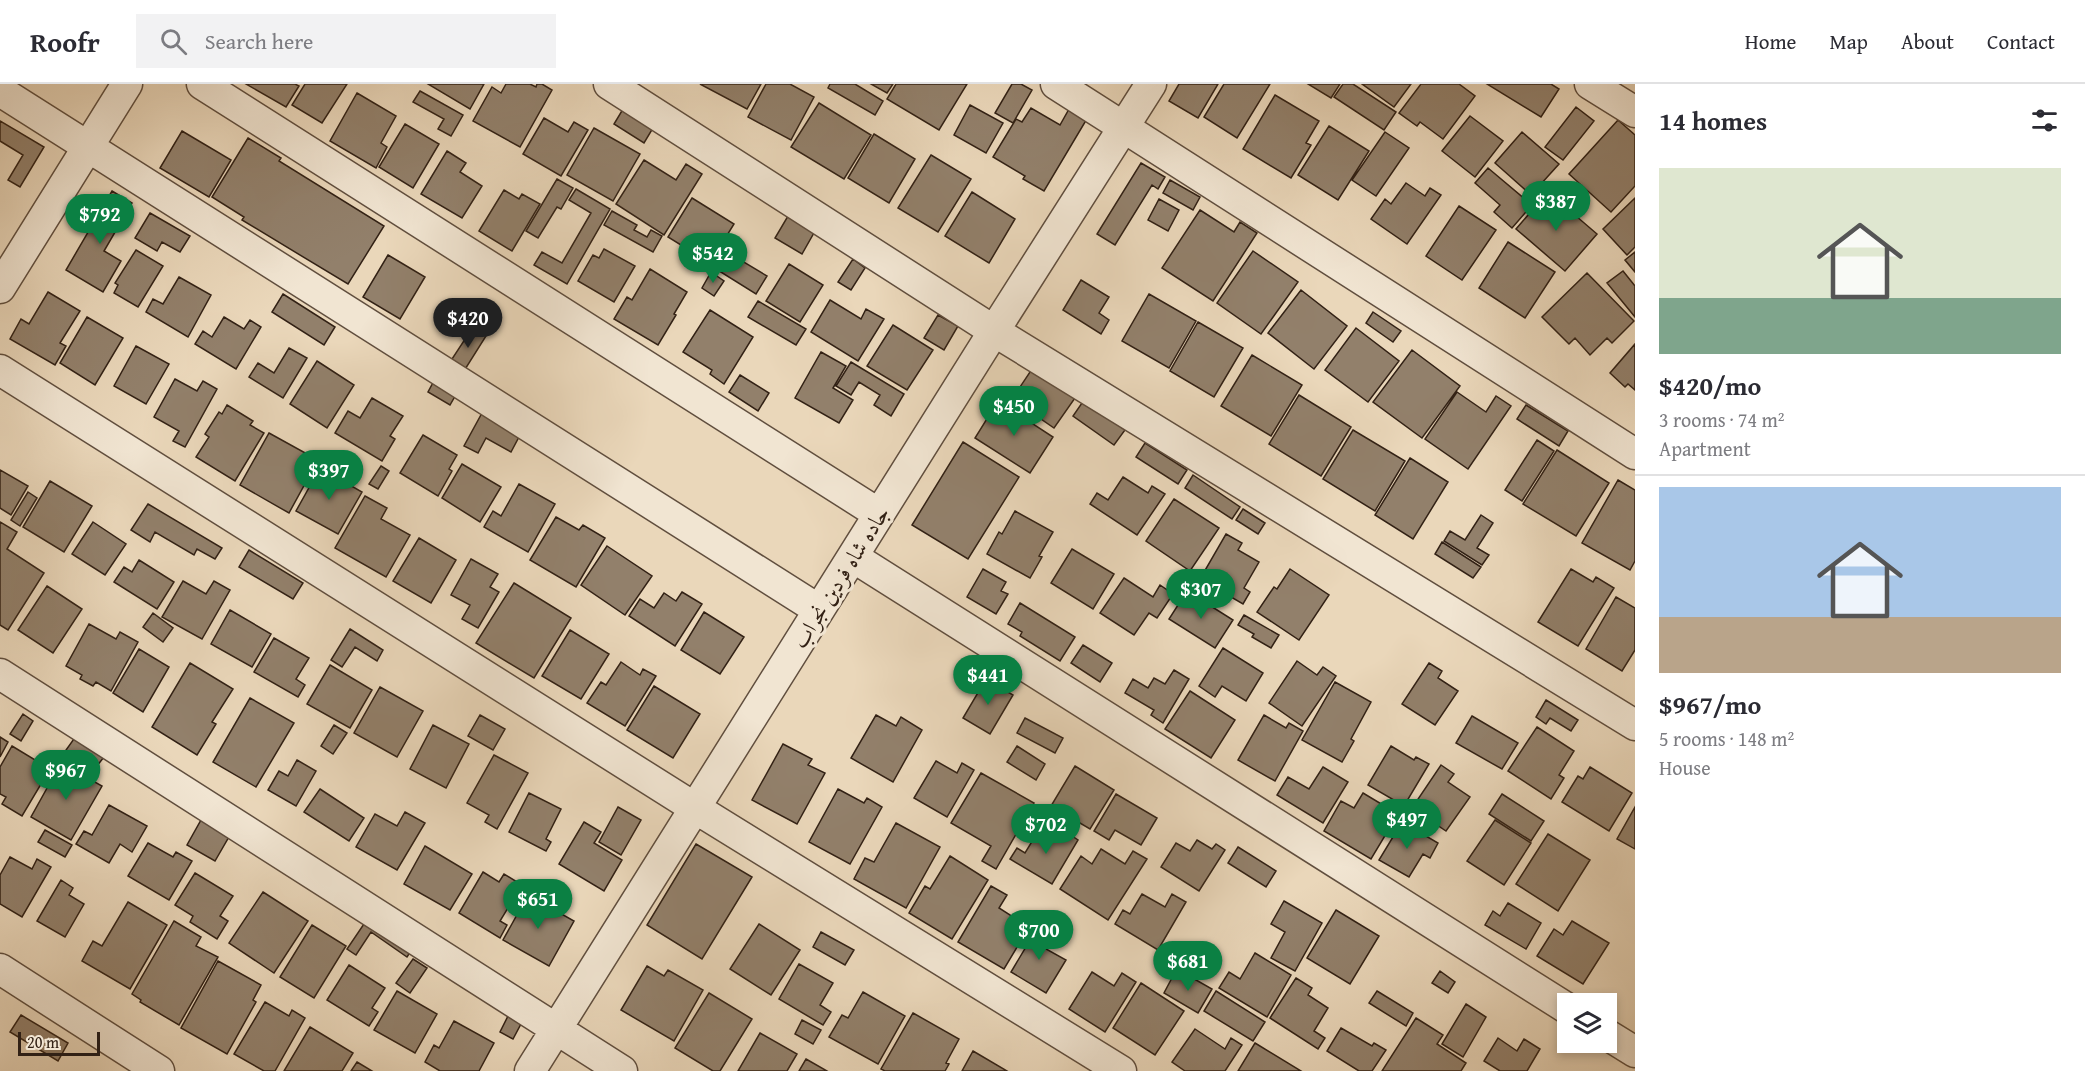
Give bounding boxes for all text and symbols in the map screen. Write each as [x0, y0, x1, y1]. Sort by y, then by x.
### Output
search box [136, 14, 556, 68]
text: Roofr [30, 21, 100, 62]
icon: search [157, 25, 190, 58]
text: Search here [205, 25, 313, 57]
text: Home [1745, 26, 1796, 57]
text: Map [1829, 26, 1868, 57]
text: About [1901, 26, 1954, 57]
text: Contact [1987, 26, 2055, 57]
text: 14 homes [1659, 101, 1767, 140]
icon: filters [2028, 104, 2061, 137]
pin: $387 [1520, 181, 1592, 232]
text: $387 [1535, 186, 1577, 215]
pin: $792 [64, 194, 136, 245]
text: $792 [79, 199, 121, 228]
icon: home [1806, 207, 1914, 315]
pin: $542 [677, 233, 749, 284]
text: $542 [692, 238, 734, 267]
pin: $420 [432, 298, 504, 349]
text: $420 [447, 303, 489, 332]
text: $420/mo [1659, 366, 1761, 405]
pin: $450 [978, 386, 1050, 437]
text: $450 [993, 391, 1035, 420]
text: 3 rooms · 74 m² [1659, 405, 1785, 434]
text: Apartment [1659, 434, 1751, 463]
pin: $397 [293, 450, 365, 501]
text: $397 [308, 455, 350, 484]
street label: جاده شاه فردین نجراب [783, 499, 897, 655]
icon: home [1806, 526, 1914, 634]
pin: $307 [1165, 569, 1237, 620]
text: $307 [1180, 574, 1222, 603]
pin: $441 [952, 655, 1024, 706]
text: $441 [967, 660, 1009, 689]
text: $967/mo [1659, 685, 1761, 724]
text: 5 rooms · 148 m² [1659, 724, 1794, 753]
pin: $967 [30, 750, 102, 801]
text: House [1659, 753, 1711, 782]
text: $967 [45, 755, 87, 784]
pin: $497 [1371, 799, 1443, 850]
pin: $702 [1010, 804, 1082, 855]
text: $497 [1386, 804, 1428, 833]
text: $702 [1025, 809, 1067, 838]
pin: $651 [502, 879, 574, 930]
text: $651 [517, 884, 559, 913]
pin: $700 [1003, 910, 1075, 961]
text: $700 [1018, 915, 1060, 944]
pin: $681 [1152, 941, 1224, 992]
text: $681 [1167, 946, 1209, 975]
map controls [1557, 993, 1617, 1053]
button: layers [1557, 993, 1617, 1053]
scale bar [18, 1029, 100, 1056]
text: 20 m [27, 1030, 59, 1054]

